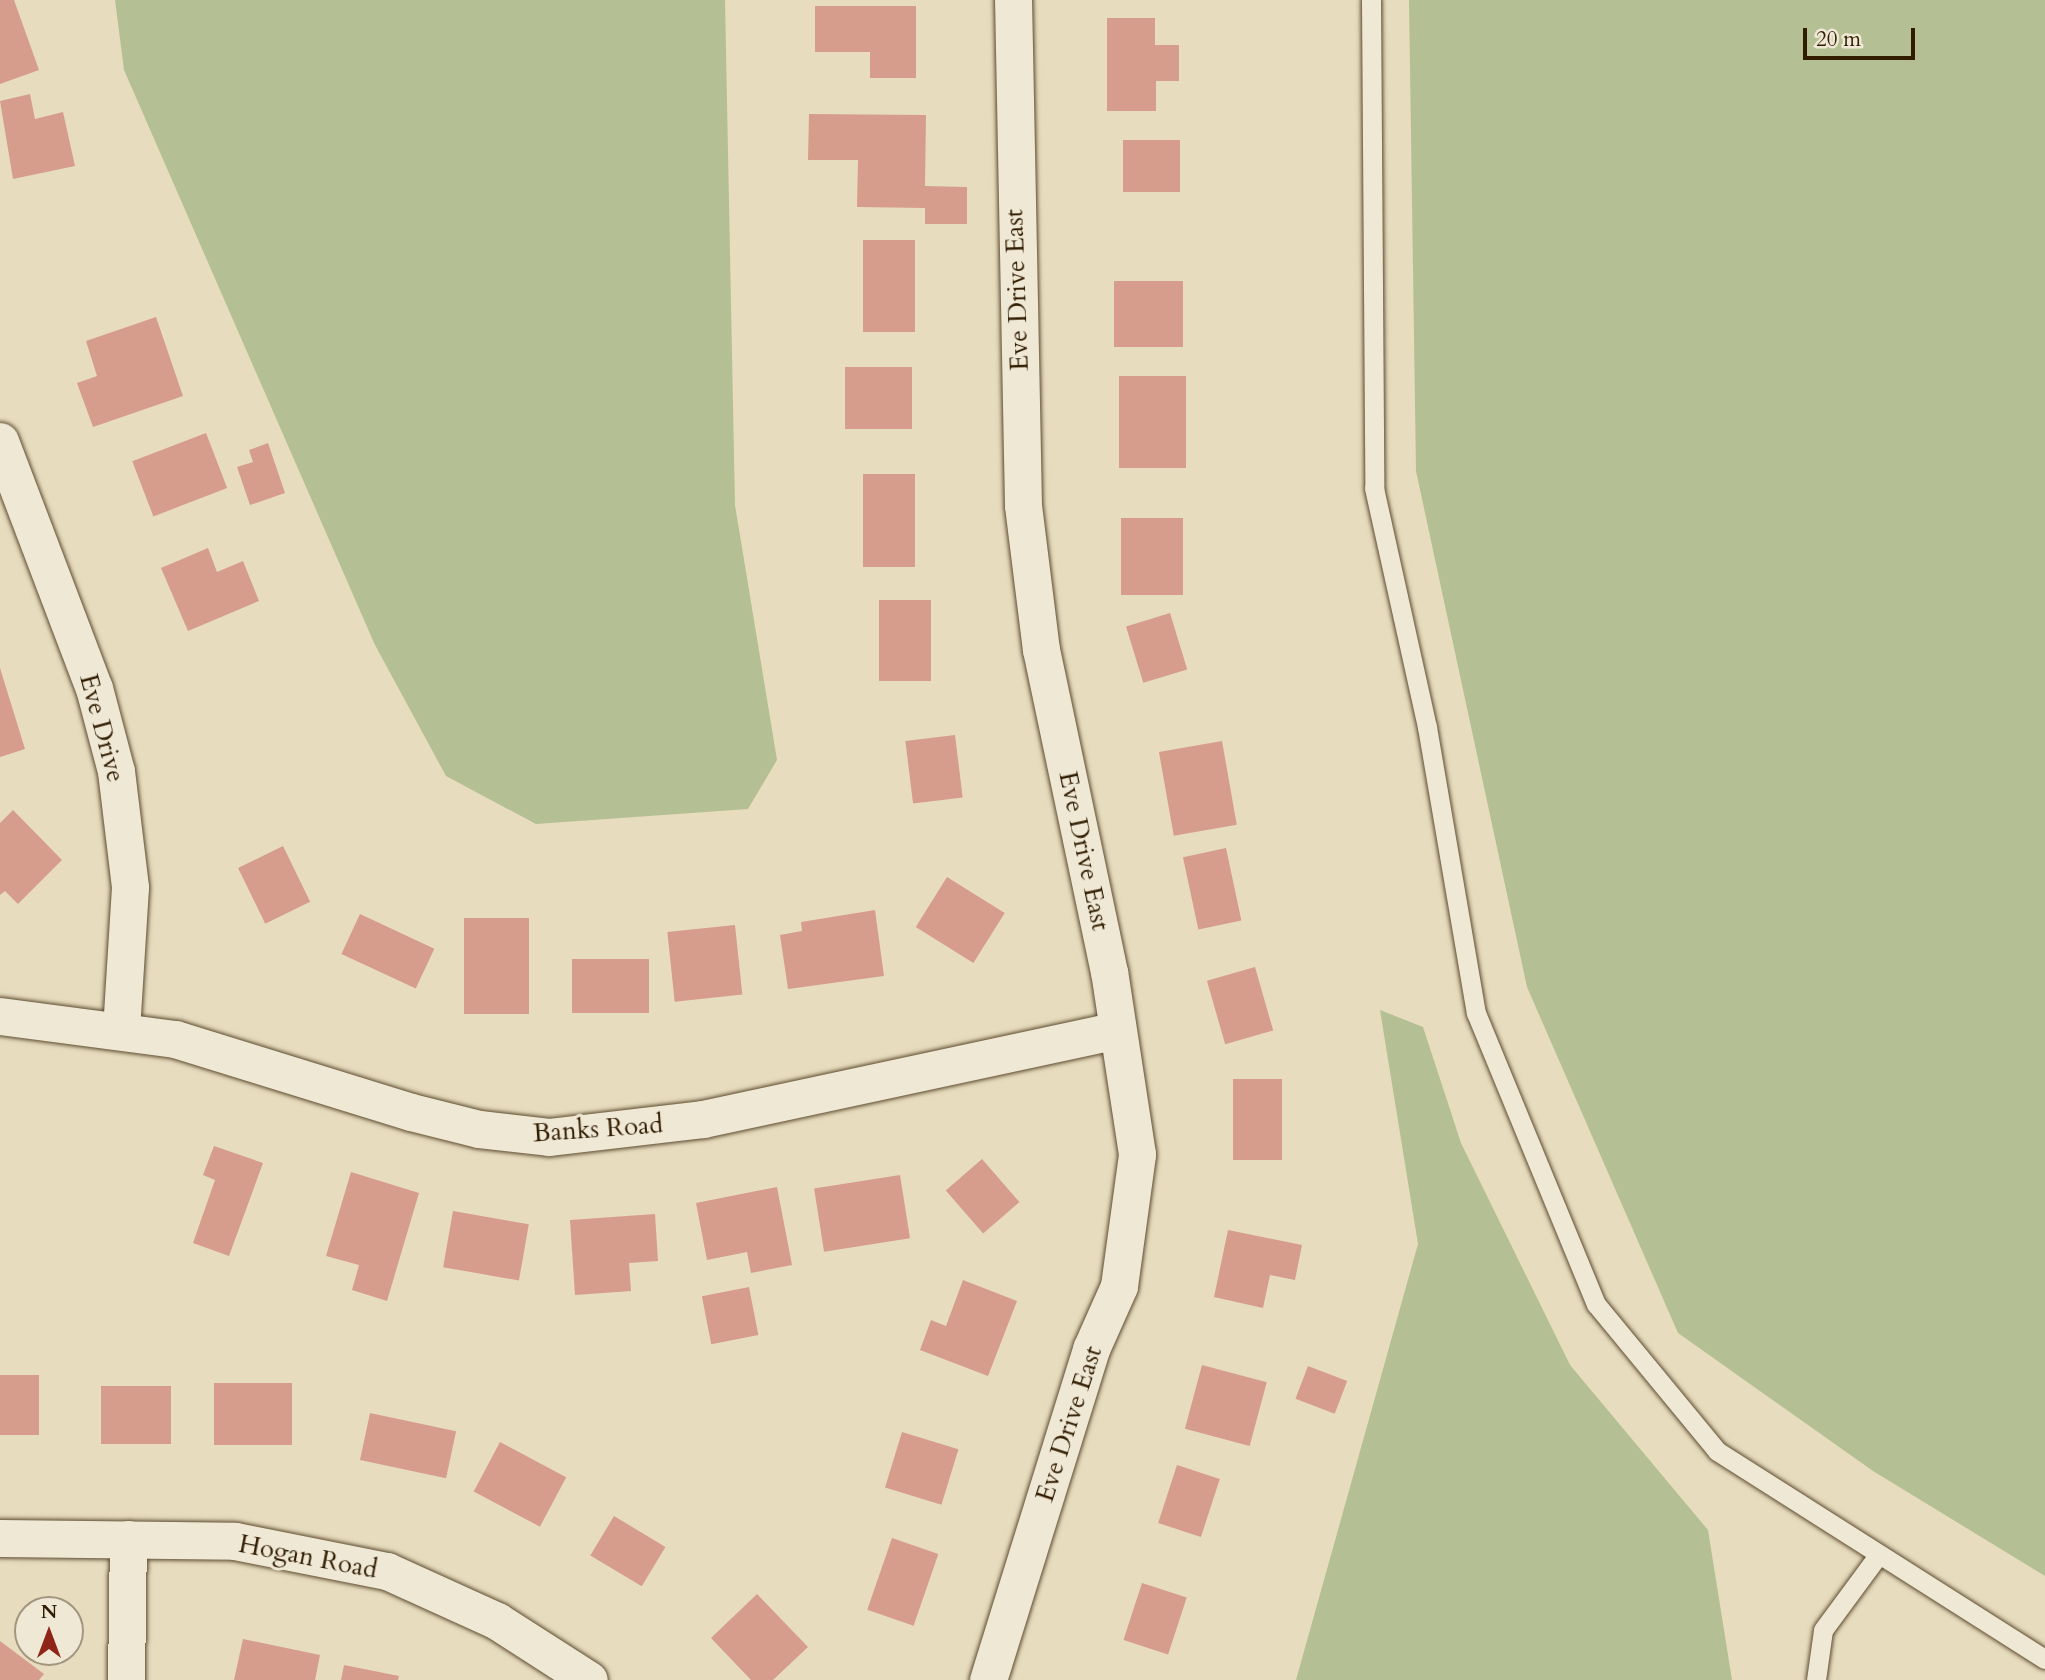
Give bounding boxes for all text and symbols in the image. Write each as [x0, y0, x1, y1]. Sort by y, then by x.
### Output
scale bar [1807, 14, 1919, 58]
text: 20 m [1816, 25, 1861, 54]
street label: Eve Drive East [999, 208, 1035, 372]
street label: Eve Drive [73, 670, 131, 786]
street label: Eve Drive East [1052, 769, 1116, 933]
street label: Banks Road [532, 1109, 664, 1149]
street label: Eve Drive East [1029, 1342, 1109, 1506]
street label: Hogan Road [236, 1528, 380, 1586]
north arrow [14, 1596, 84, 1666]
text: N [41, 1599, 57, 1625]

